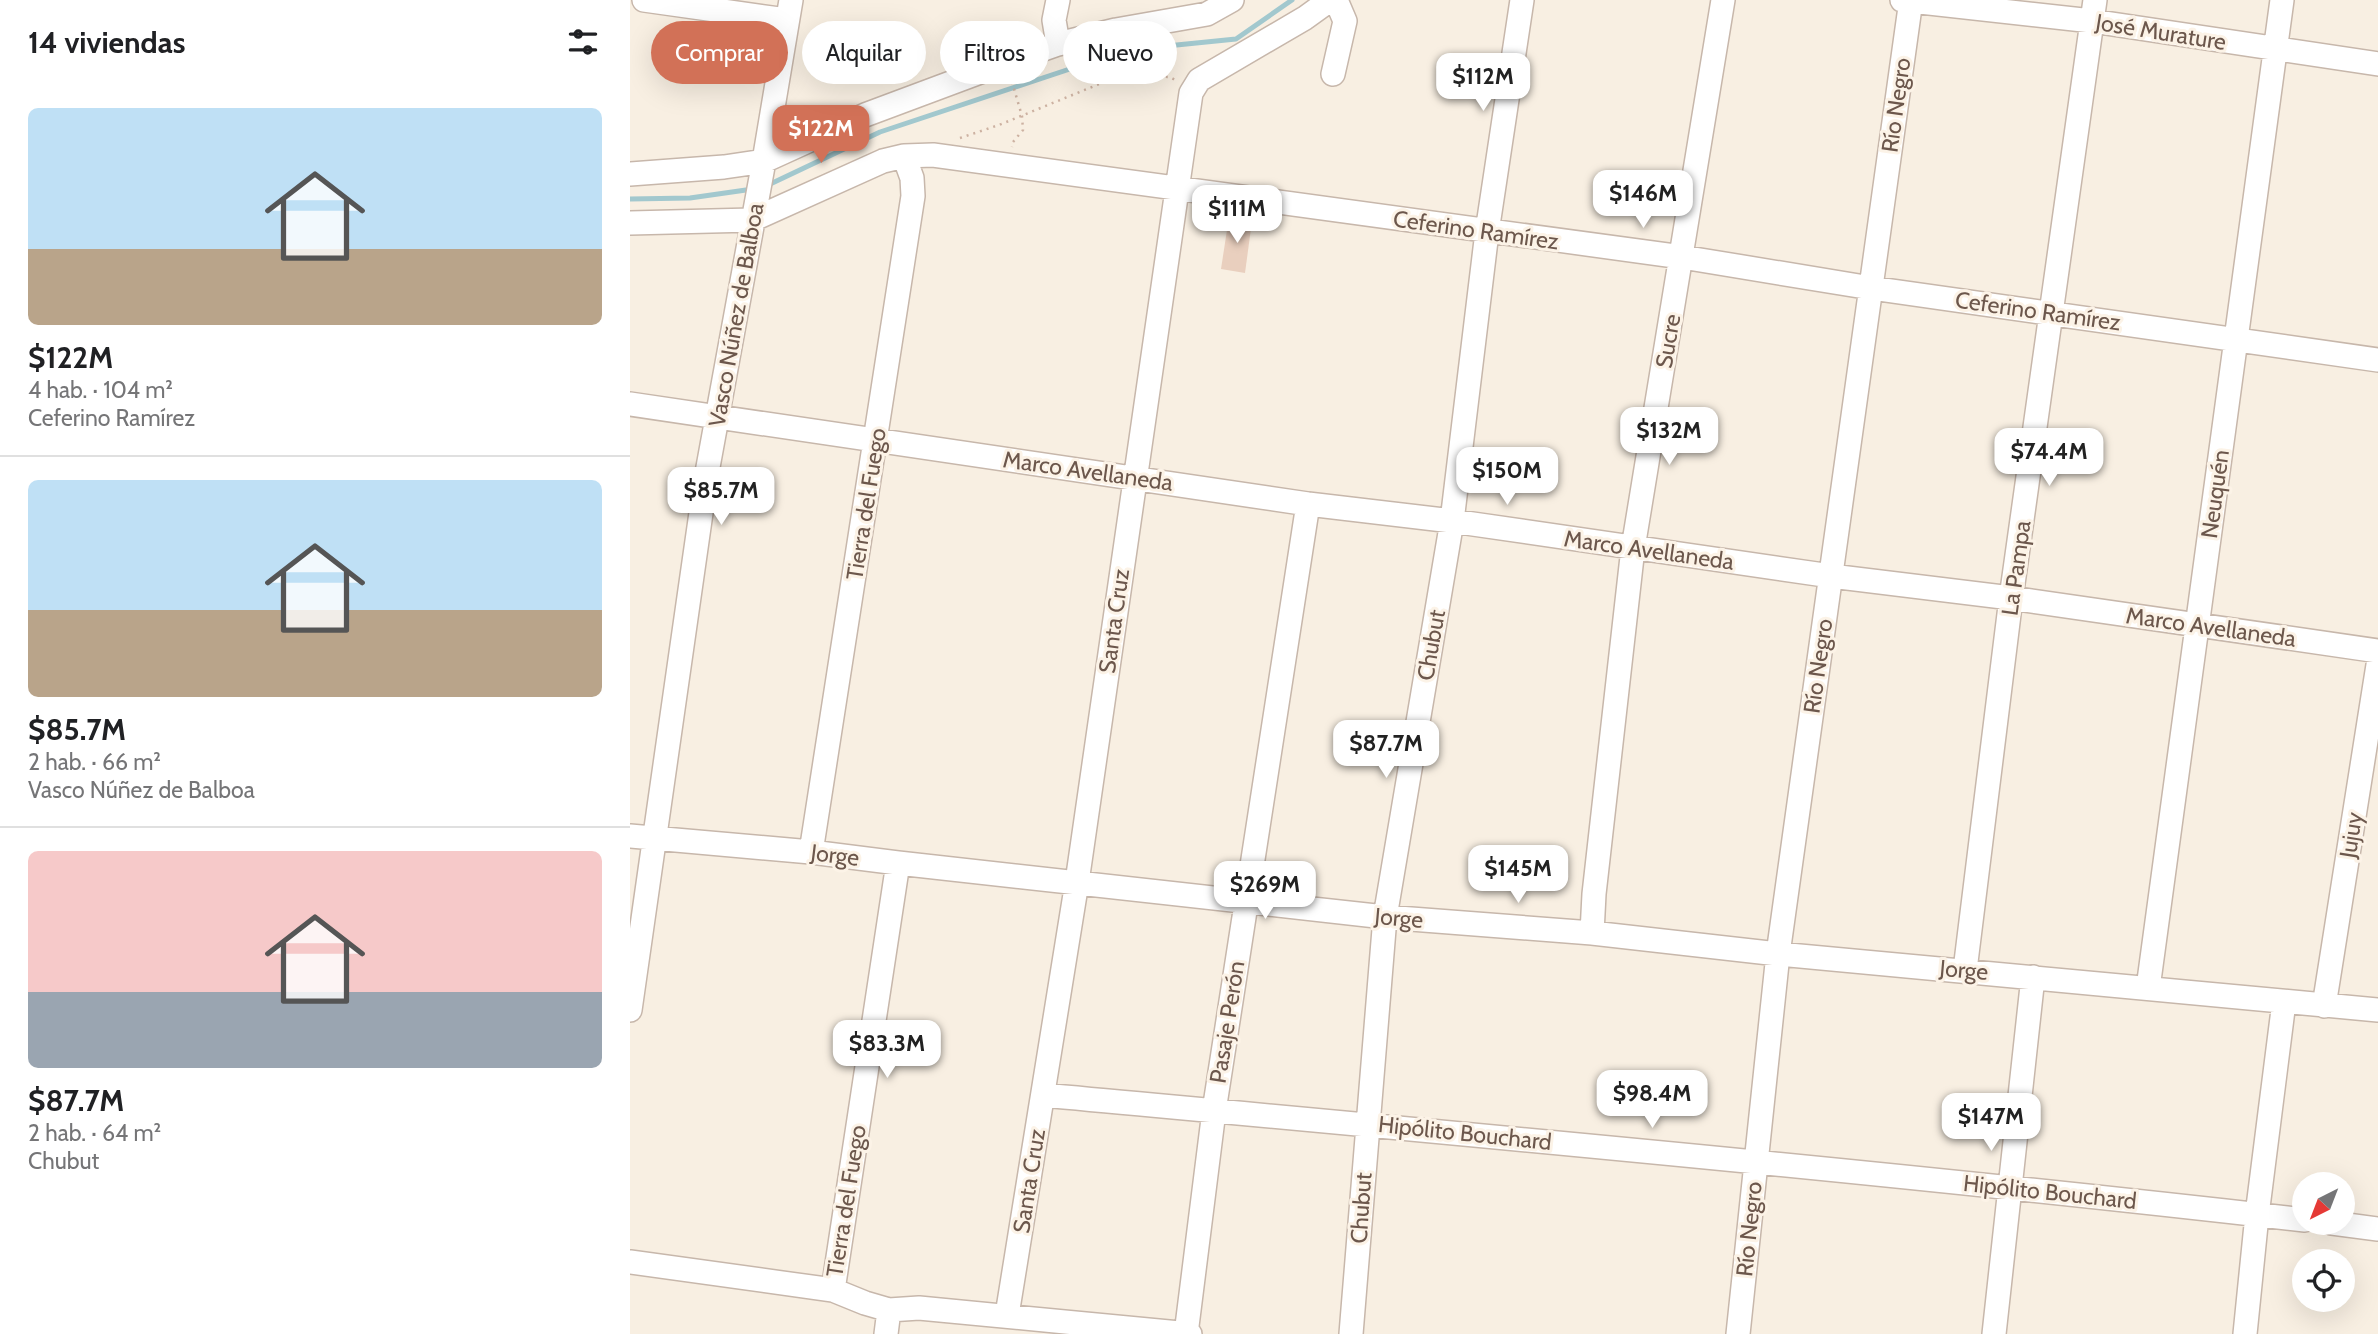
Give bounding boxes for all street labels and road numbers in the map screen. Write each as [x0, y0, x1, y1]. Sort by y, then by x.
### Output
street label: José Murature [2093, 8, 2228, 56]
street label: Río Negro [1876, 56, 1916, 154]
street label: Vasco Núñez de Balboa [703, 201, 769, 429]
street label: Ceferino Ramírez [1391, 205, 1561, 256]
street label: Ceferino Ramírez [1953, 286, 2123, 337]
street label: Sucre [1649, 312, 1687, 370]
street label: Tierra del Fuego [840, 426, 892, 582]
street label: Marco Avellaneda [1001, 445, 1175, 497]
street label: Neuquén [2195, 448, 2235, 540]
street label: La Pampa [1995, 519, 2037, 617]
street label: Marco Avellaneda [1562, 524, 1736, 576]
street label: Santa Cruz [1093, 567, 1135, 675]
street label: Marco Avellaneda [2124, 601, 2298, 653]
street label: Chubut [1411, 607, 1451, 683]
street label: Río Negro [1798, 617, 1838, 715]
street label: Jujuy [2333, 810, 2369, 861]
street label: Jorge [808, 838, 861, 872]
street label: Jorge [1373, 902, 1425, 934]
street label: Jorge [1938, 954, 1990, 986]
street label: Pasaje Perón [1204, 959, 1250, 1085]
street label: Hipólito Bouchard [1377, 1110, 1553, 1156]
street label: Tierra del Fuego [820, 1123, 872, 1279]
street label: Santa Cruz [1007, 1127, 1051, 1235]
street label: Hipólito Bouchard [1962, 1169, 2138, 1215]
street label: Chubut [1345, 1171, 1377, 1245]
street label: Río Negro [1730, 1180, 1768, 1278]

